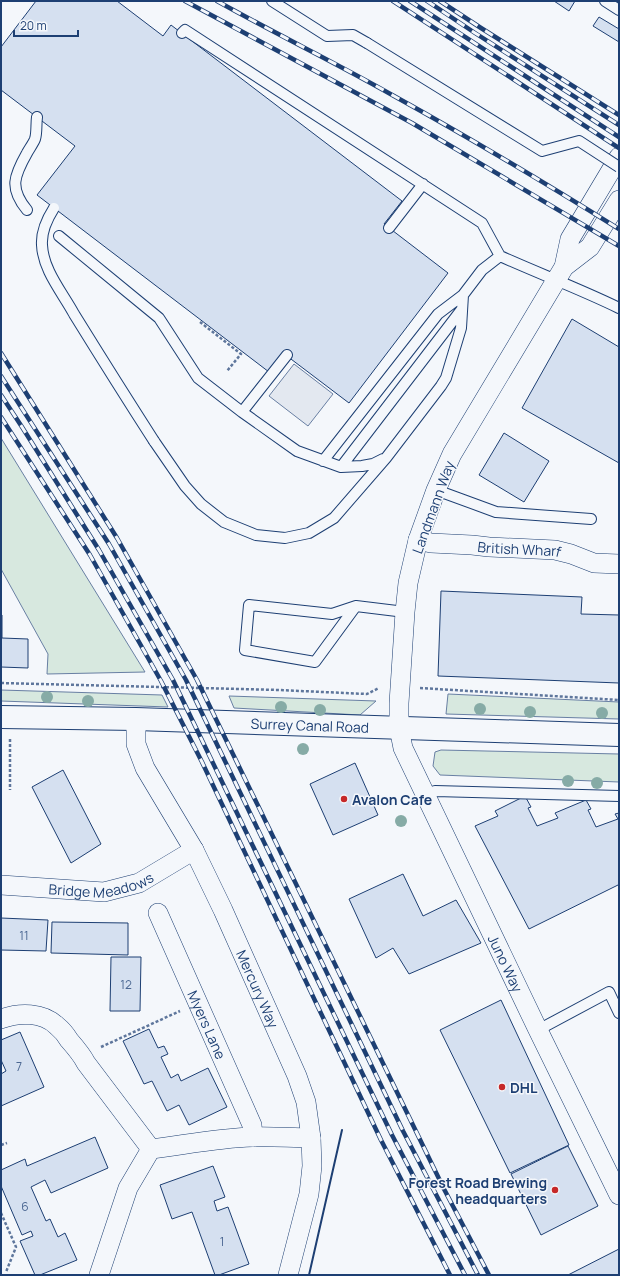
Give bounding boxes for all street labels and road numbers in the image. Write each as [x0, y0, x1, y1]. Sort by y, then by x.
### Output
street label: Landmann Way [407, 457, 459, 556]
street label: British Wharf [477, 536, 563, 561]
street label: Surrey Canal Road [250, 713, 369, 736]
street label: Bridge Meadows [48, 867, 157, 902]
street label: Juno Way [484, 931, 528, 995]
street label: Mercury Way [232, 947, 284, 1031]
street label: Myers Lane [184, 987, 231, 1062]

